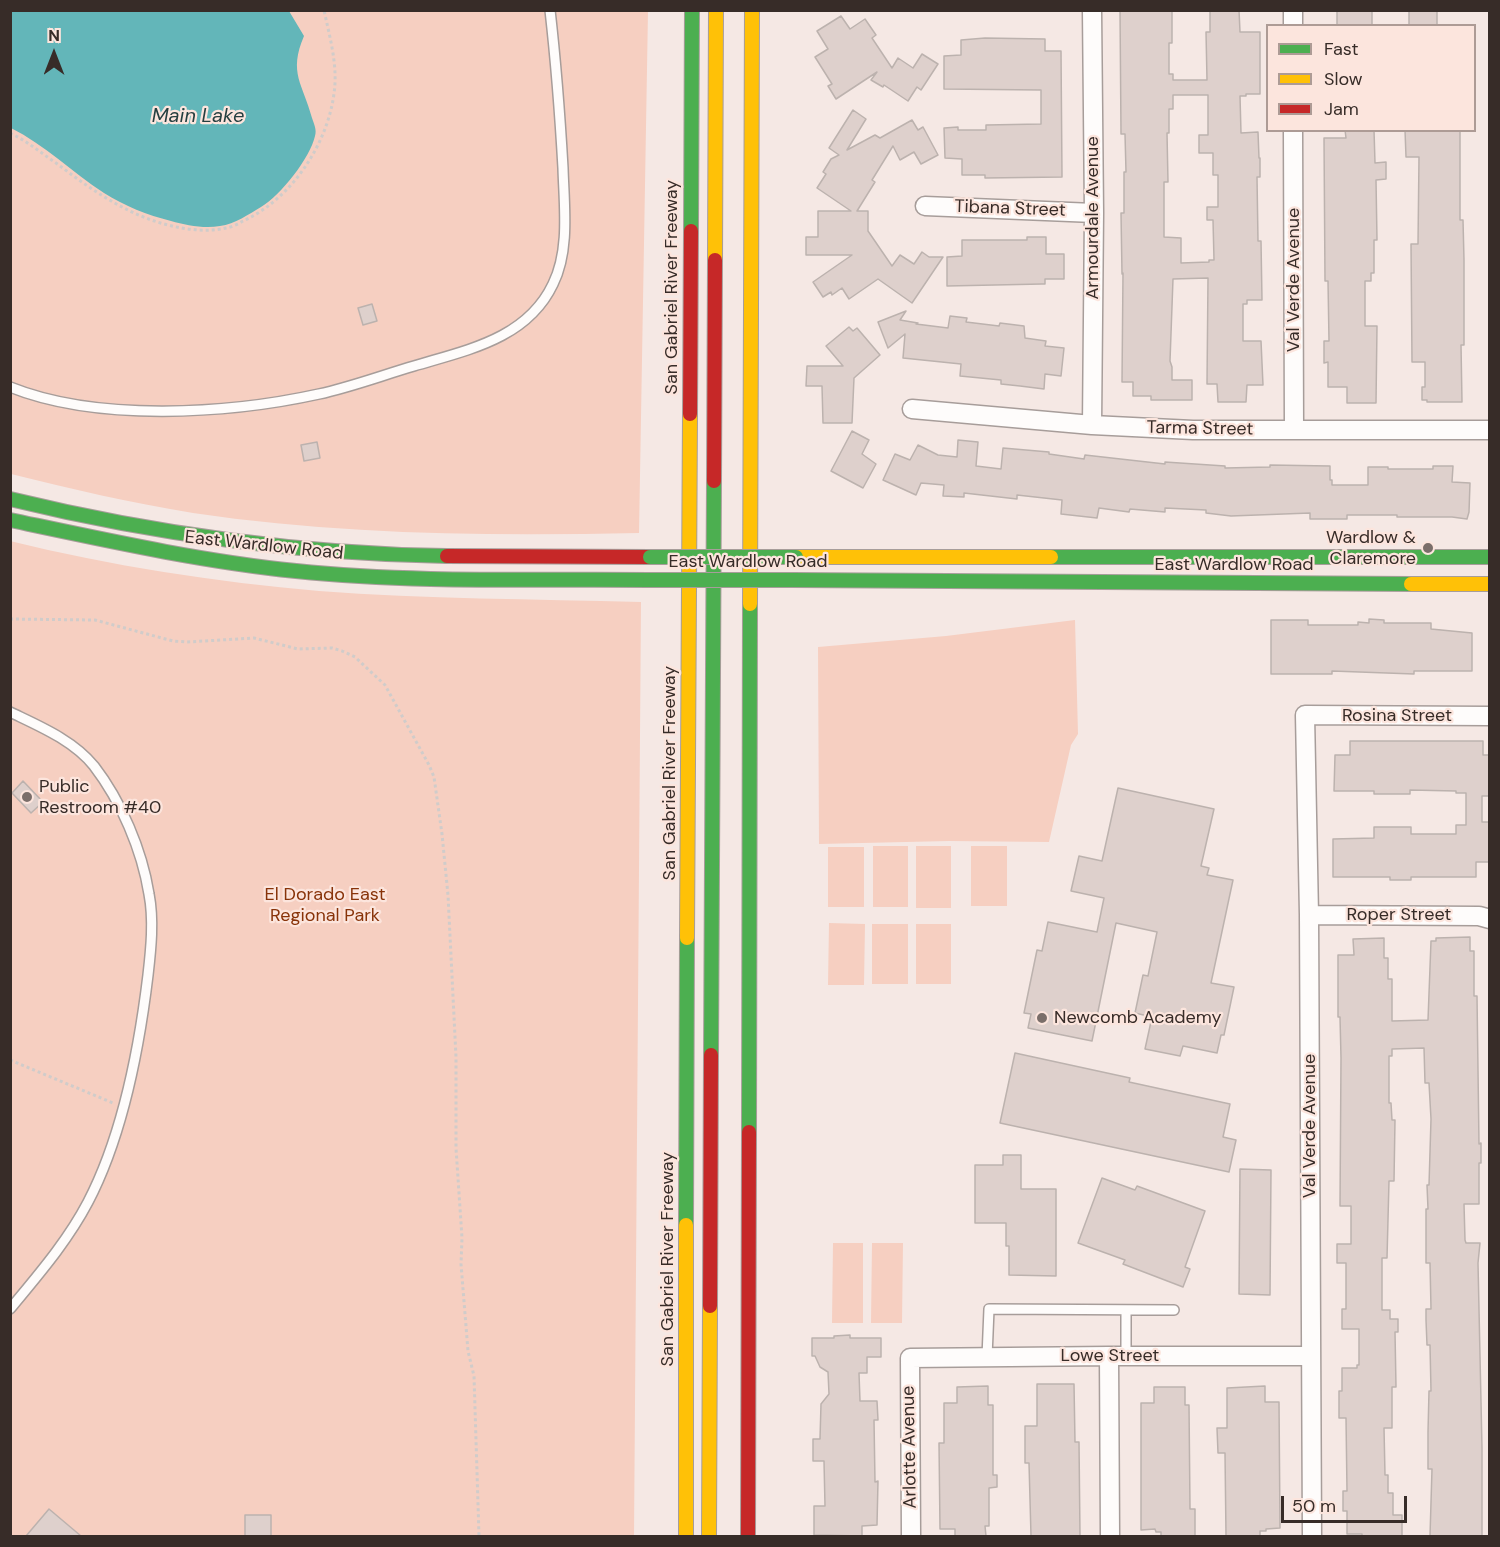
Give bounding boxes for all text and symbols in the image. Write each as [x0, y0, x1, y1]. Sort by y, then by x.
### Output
north arrow [24, 24, 84, 84]
legend [1266, 24, 1476, 132]
text: N [48, 25, 60, 46]
text: Fast [1324, 37, 1359, 61]
text: Slow [1324, 67, 1363, 91]
text: Jam [1324, 97, 1359, 121]
water label: Main Lake [152, 105, 244, 129]
street label: Armourdale Avenue [1082, 136, 1104, 300]
street label: San Gabriel River Freeway [661, 180, 683, 394]
street label: Tibana Street [954, 196, 1066, 222]
street label: Val Verde Avenue [1283, 208, 1305, 352]
street label: Tarma Street [1146, 417, 1254, 441]
street label: East Wardlow Road [184, 527, 344, 565]
place label: Wardlow & Claremore [1326, 527, 1416, 570]
marker: Wardlow & Claremore [1421, 541, 1435, 555]
street label: East Wardlow Road [668, 551, 828, 573]
street label: East Wardlow Road [1154, 554, 1314, 576]
street label: San Gabriel River Freeway [659, 666, 681, 880]
street label: Rosina Street [1342, 705, 1452, 727]
place label: Public Restroom #40 [39, 776, 161, 818]
marker: Public Restroom #40 [20, 790, 34, 804]
park label: El Dorado East Regional Park [265, 884, 385, 926]
street label: Roper Street [1347, 904, 1451, 926]
place label: Newcomb Academy [1054, 1007, 1222, 1029]
marker: Newcomb Academy [1035, 1011, 1049, 1025]
street label: Val Verde Avenue [1299, 1054, 1321, 1198]
street label: San Gabriel River Freeway [657, 1152, 679, 1366]
street label: Lowe Street [1061, 1345, 1159, 1367]
street label: Arlotte Avenue [898, 1385, 922, 1509]
scale bar [1284, 1484, 1410, 1522]
text: 50 m [1292, 1494, 1336, 1518]

